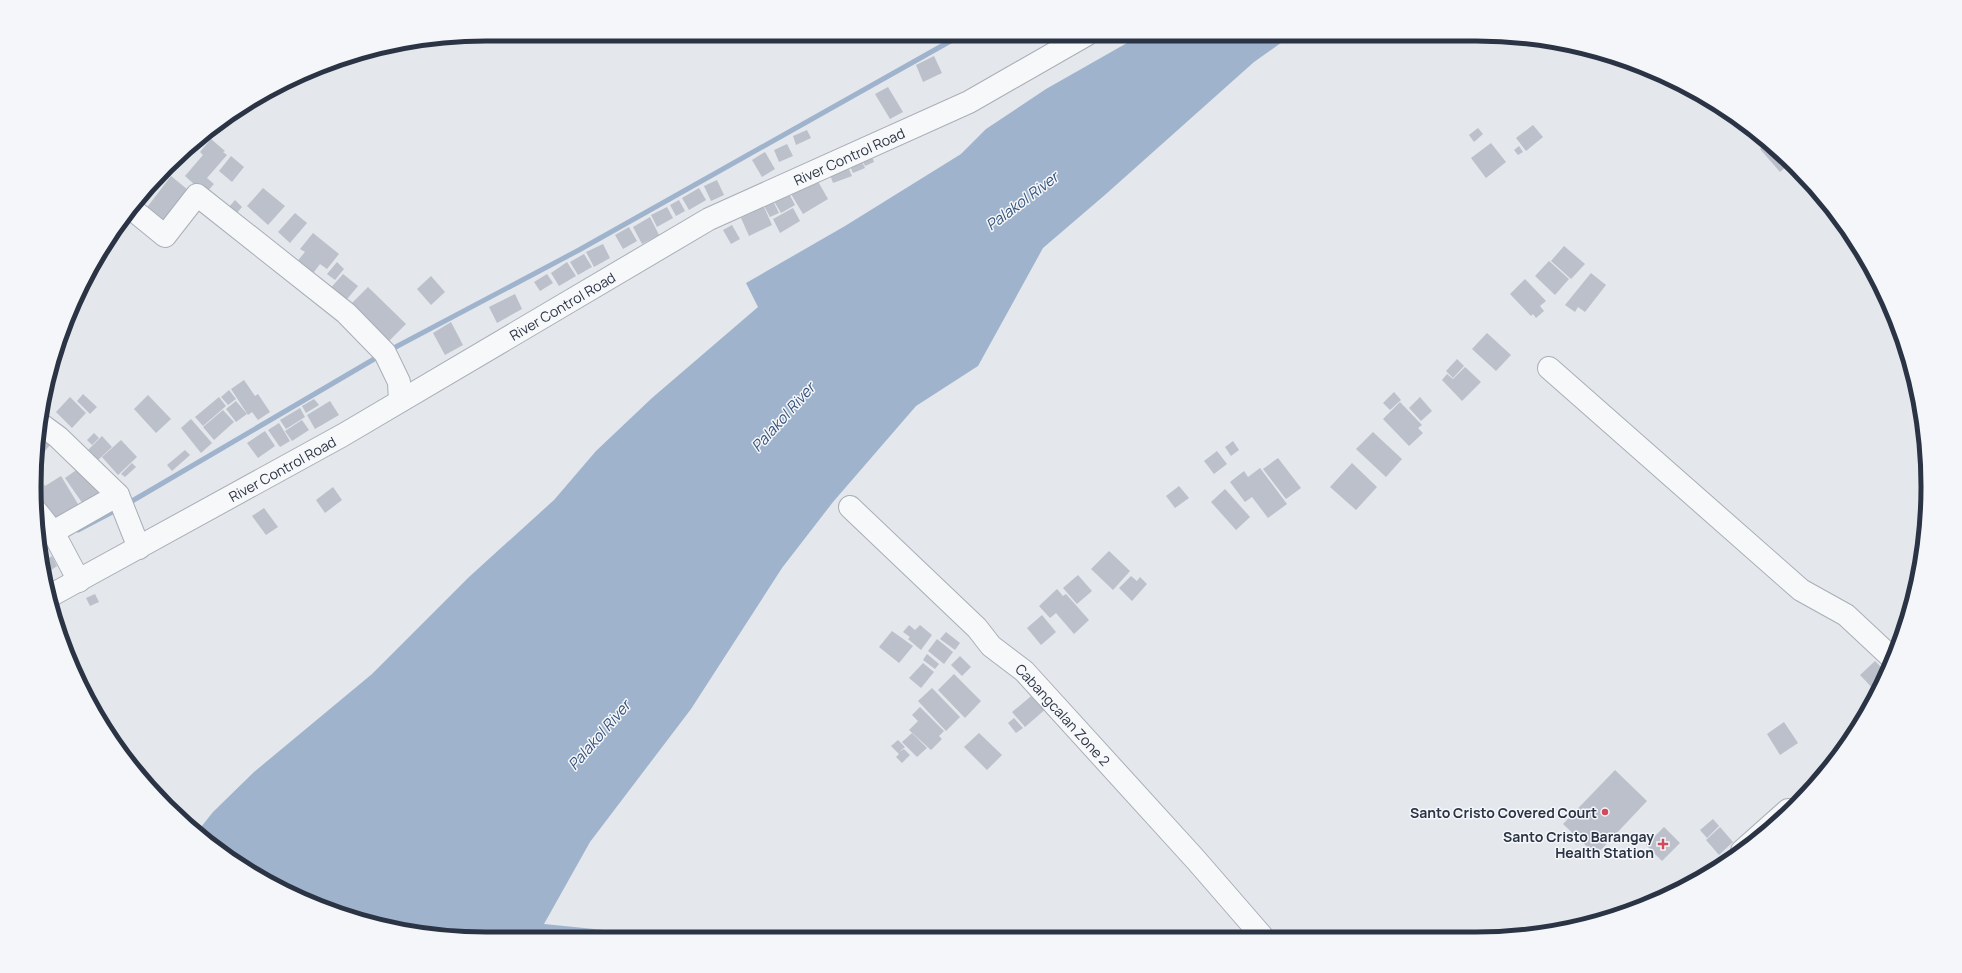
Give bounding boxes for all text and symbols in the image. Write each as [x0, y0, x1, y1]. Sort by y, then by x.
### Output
street label: River Control Road [790, 123, 907, 189]
water label: Palakol River [981, 165, 1065, 235]
street label: River Control Road [506, 267, 619, 344]
water label: Palakol River [746, 376, 821, 456]
street label: River Control Road [225, 431, 339, 506]
street label: Cabangcalan Zone 2 [1012, 659, 1115, 770]
water label: Palakol River [563, 694, 637, 774]
place label: Santo Cristo Covered Court [1410, 803, 1597, 822]
marker: Santo Cristo Covered Court [1600, 807, 1610, 817]
place label: Santo Cristo Barangay Health Station [1503, 827, 1654, 862]
marker: Santo Cristo Barangay Health Station [1657, 838, 1669, 850]

